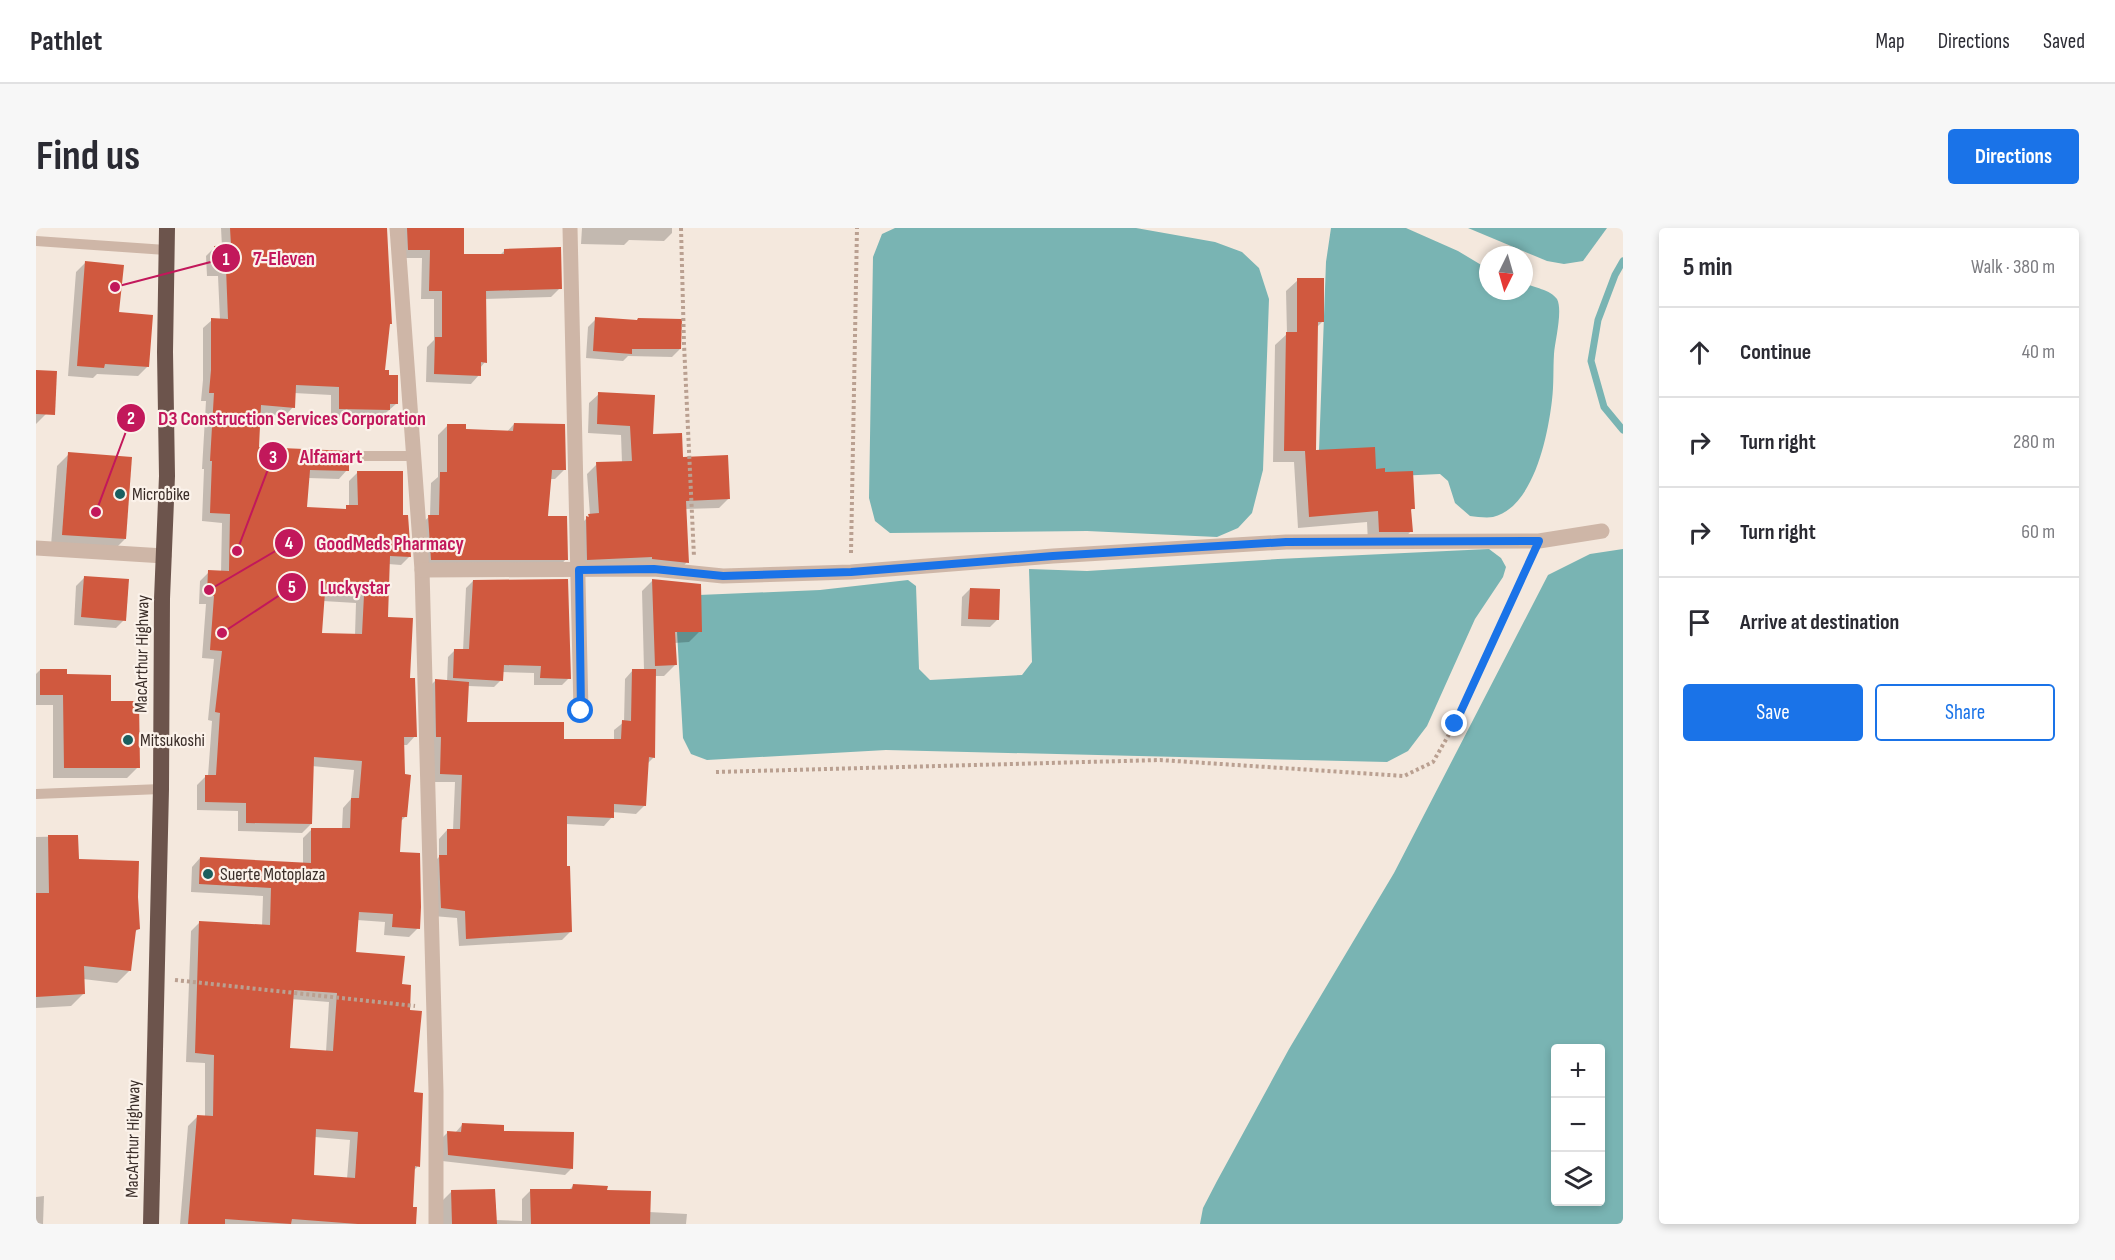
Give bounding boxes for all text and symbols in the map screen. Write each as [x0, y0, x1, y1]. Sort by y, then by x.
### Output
text: Pathlet [30, 25, 102, 58]
text: Map [1875, 29, 1905, 54]
text: Directions [1938, 29, 2010, 54]
text: Saved [2043, 29, 2085, 54]
button: Directions [1948, 129, 2079, 184]
text: Find us [36, 131, 140, 182]
callout: 7-Eleven [211, 239, 327, 277]
north arrow [1479, 246, 1533, 300]
text: 7-Eleven [253, 247, 315, 271]
text: 1 [222, 249, 230, 270]
text: 5 min [1683, 252, 1733, 283]
text: Walk · 380 m [1971, 255, 2055, 279]
icon: ahead [1683, 336, 1716, 369]
text: Continue [1740, 339, 1811, 366]
text: 40 m [2022, 340, 2055, 364]
callout: D3 Construction Services Corporation [116, 399, 438, 437]
text: D3 Construction Services Corporation [158, 407, 426, 431]
text: 2 [127, 408, 135, 429]
icon: right [1683, 426, 1716, 459]
text: Turn right [1740, 429, 1816, 456]
text: 280 m [2013, 430, 2055, 454]
callout: Alfamart [258, 437, 374, 475]
text: Alfamart [299, 445, 363, 469]
text: 3 [269, 447, 277, 468]
place label: Microbike [132, 484, 190, 505]
marker: Microbike [113, 487, 127, 501]
icon: right [1683, 516, 1716, 549]
text: Turn right [1740, 519, 1816, 546]
text: 60 m [2021, 520, 2055, 544]
callout: GoodMeds Pharmacy [274, 524, 476, 562]
text: GoodMeds Pharmacy [316, 532, 465, 556]
text: 4 [285, 533, 294, 554]
callout: Luckystar [277, 568, 402, 606]
text: Luckystar [320, 576, 390, 600]
text: 5 [288, 577, 296, 598]
street label: MacArthur Highway [130, 595, 154, 713]
icon: arrive [1683, 606, 1716, 639]
text: Arrive at destination [1740, 609, 1899, 636]
button: Save [1683, 684, 1863, 741]
button: Share [1875, 684, 2055, 741]
route start [567, 697, 593, 723]
route end [1441, 710, 1467, 736]
place label: Mitsukoshi [140, 730, 205, 751]
marker: Mitsukoshi [121, 733, 135, 747]
place label: Suerte Motoplaza [220, 864, 325, 885]
marker: Suerte Motoplaza [201, 867, 215, 881]
map controls [1551, 1044, 1605, 1206]
button: + [1551, 1044, 1605, 1098]
street label: MacArthur Highway [121, 1080, 145, 1198]
button: − [1551, 1098, 1605, 1152]
button: layers [1551, 1152, 1605, 1206]

